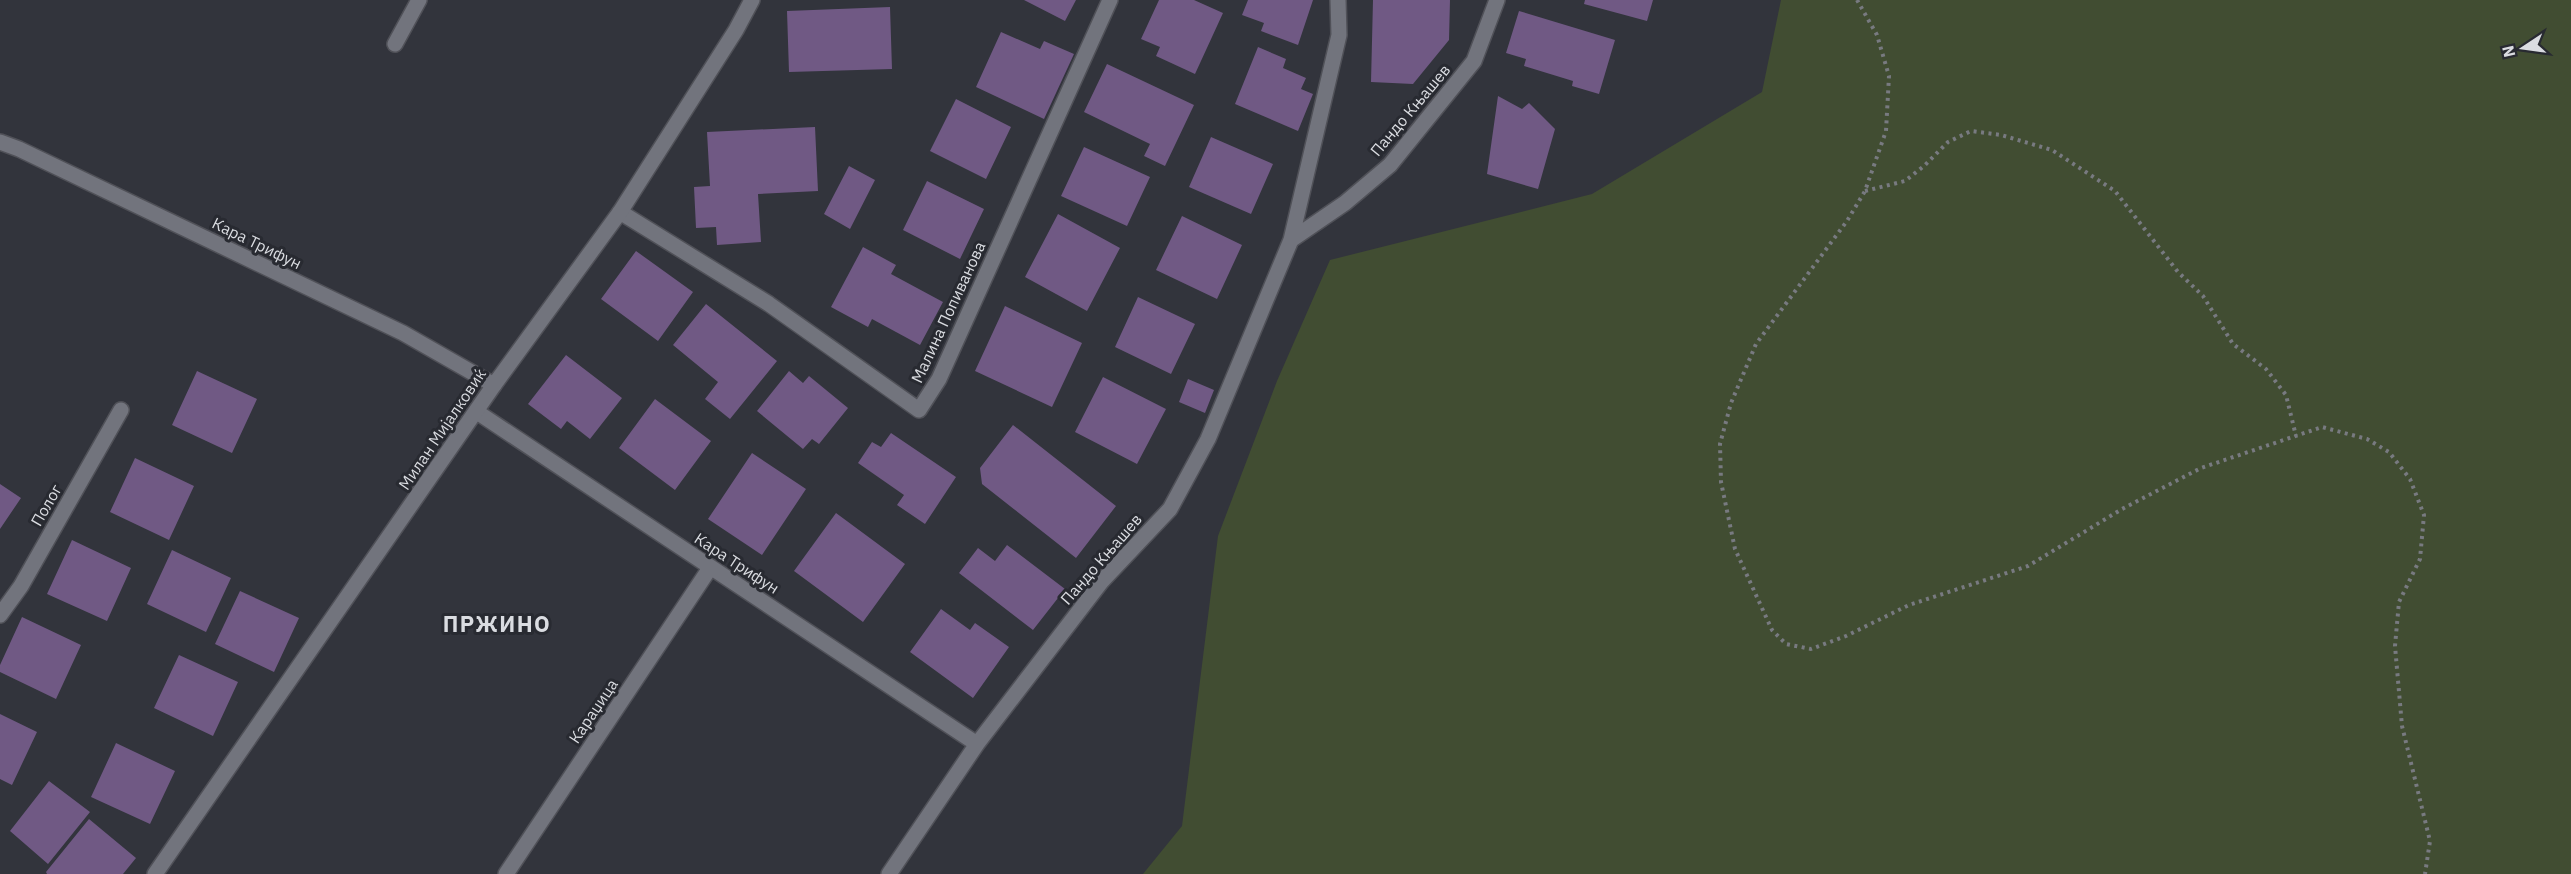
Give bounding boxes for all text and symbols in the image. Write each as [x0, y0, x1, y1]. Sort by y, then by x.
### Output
north arrow [2493, 18, 2553, 78]
text: N [2497, 43, 2519, 59]
street label: Пандо Књашев [1366, 60, 1454, 160]
street label: Кара Трифун [209, 213, 305, 273]
street label: Малина Попиванова [906, 238, 990, 386]
street label: Милан Мијалковиќ [394, 364, 490, 493]
street label: Полог [26, 481, 66, 529]
street label: Пандо Књашев [1056, 509, 1146, 609]
street label: Кара Трифун [691, 528, 783, 598]
district label: ПРЖИНО [443, 609, 551, 638]
street label: Караџица [564, 675, 622, 747]

